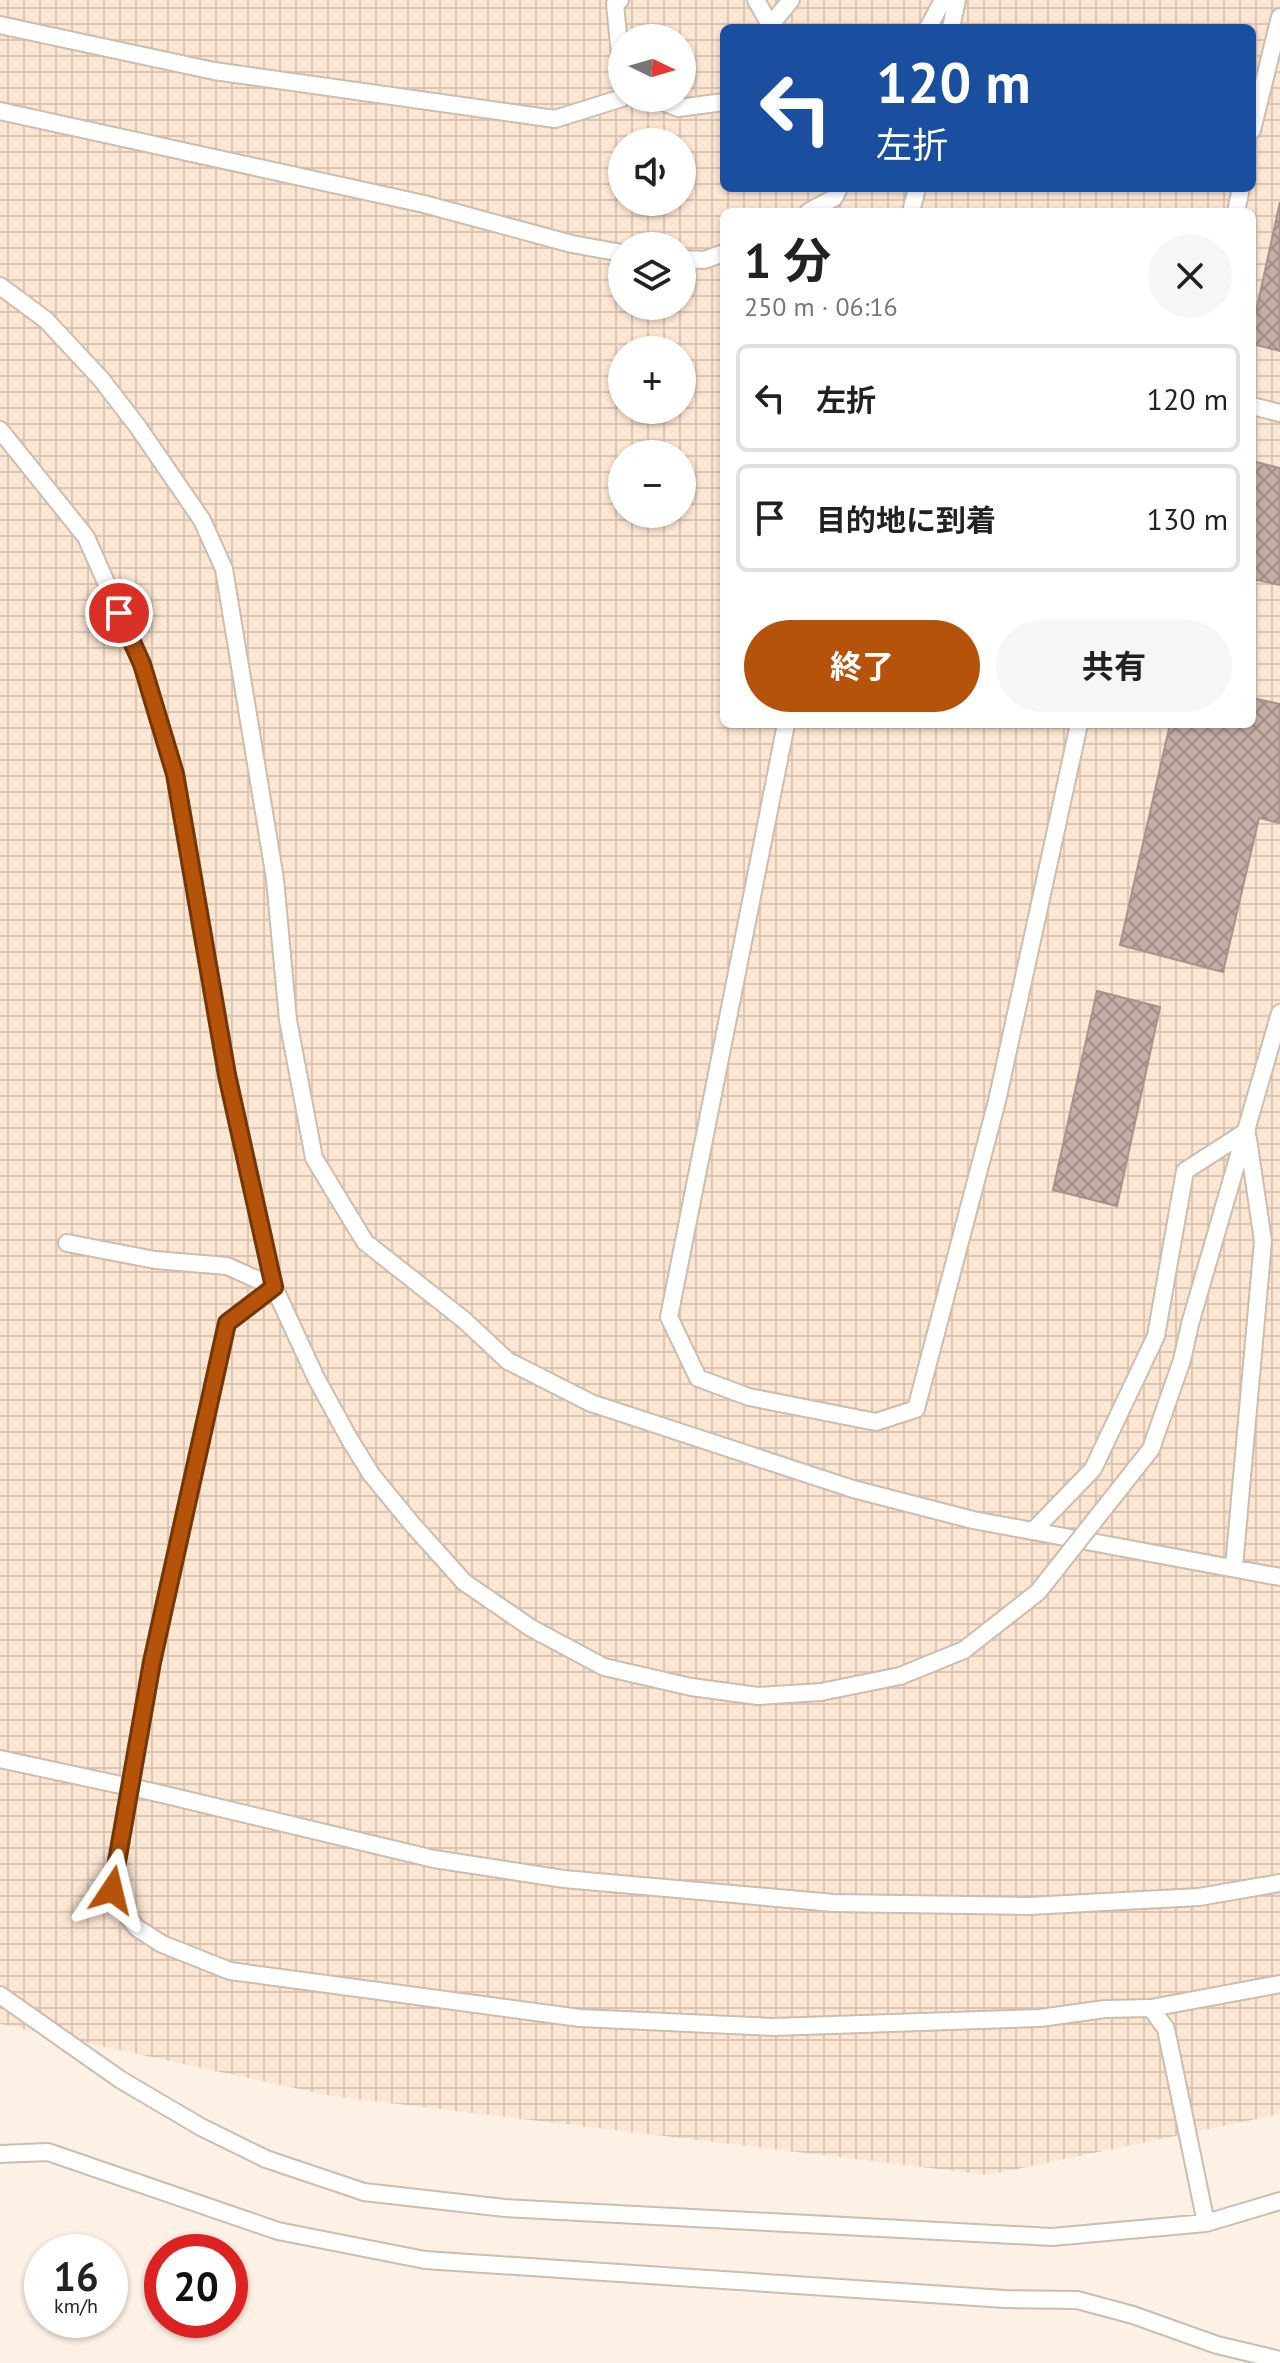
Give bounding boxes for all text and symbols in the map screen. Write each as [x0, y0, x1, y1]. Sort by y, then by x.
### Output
north arrow [608, 24, 696, 112]
map controls [608, 24, 696, 528]
text: 120 m [876, 46, 1031, 118]
icon: left [744, 56, 848, 160]
text: 左折 [876, 121, 948, 168]
button: sound [608, 128, 696, 216]
text: 1 分 [744, 229, 831, 291]
button: layers [608, 232, 696, 320]
button: close [1148, 234, 1232, 318]
text: 250 m · 06:16 [744, 290, 898, 323]
button: + [608, 336, 696, 424]
icon: left [748, 376, 792, 420]
text: 120 m [1147, 379, 1228, 418]
text: 左折 [816, 380, 876, 419]
button: − [608, 440, 696, 528]
icon: arrive [748, 496, 792, 540]
text: 130 m [1147, 499, 1228, 538]
text: 目的地に到着 [816, 500, 996, 539]
pin [85, 579, 153, 647]
icon: arrive [97, 591, 141, 635]
button: 終了 [744, 620, 980, 712]
button: 共有 [996, 620, 1232, 712]
position arrow [70, 1848, 154, 1932]
speed limit sign: 20 [144, 2234, 248, 2338]
text: 16 [53, 2250, 99, 2302]
text: km/h [54, 2293, 98, 2319]

